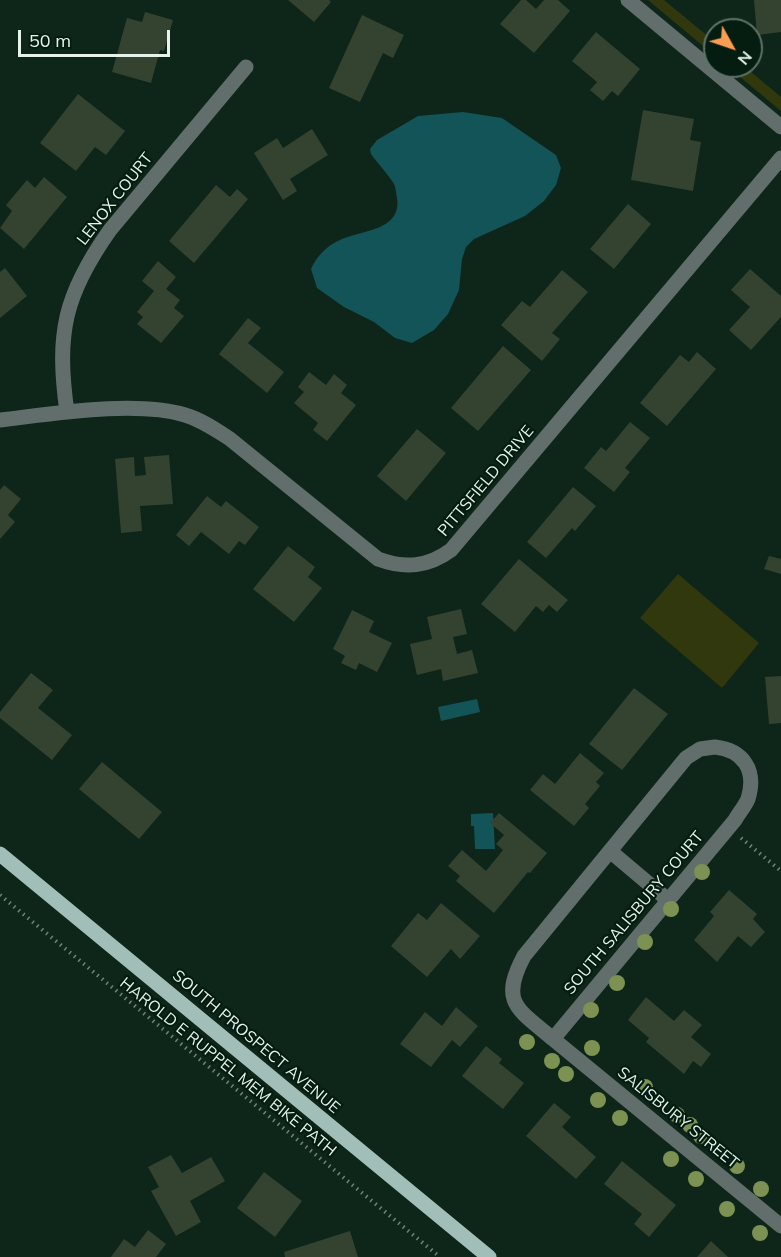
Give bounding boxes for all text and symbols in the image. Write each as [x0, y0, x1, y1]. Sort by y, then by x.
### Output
scale bar [21, 18, 172, 56]
north arrow [703, 18, 763, 78]
text: 50 m [29, 29, 71, 52]
text: N [734, 47, 757, 69]
street label: LENOX COURT [73, 149, 157, 249]
street label: PITTSFIELD DRIVE [434, 422, 538, 540]
street label: SOUTH SALISBURY COURT [560, 828, 708, 998]
street label: SOUTH PROSPECT AVENUE [168, 966, 344, 1118]
street label: HAROLD E RUPPEL MEM BIKE PATH [116, 974, 340, 1160]
street label: SALISBURY STREET [613, 1063, 743, 1173]

